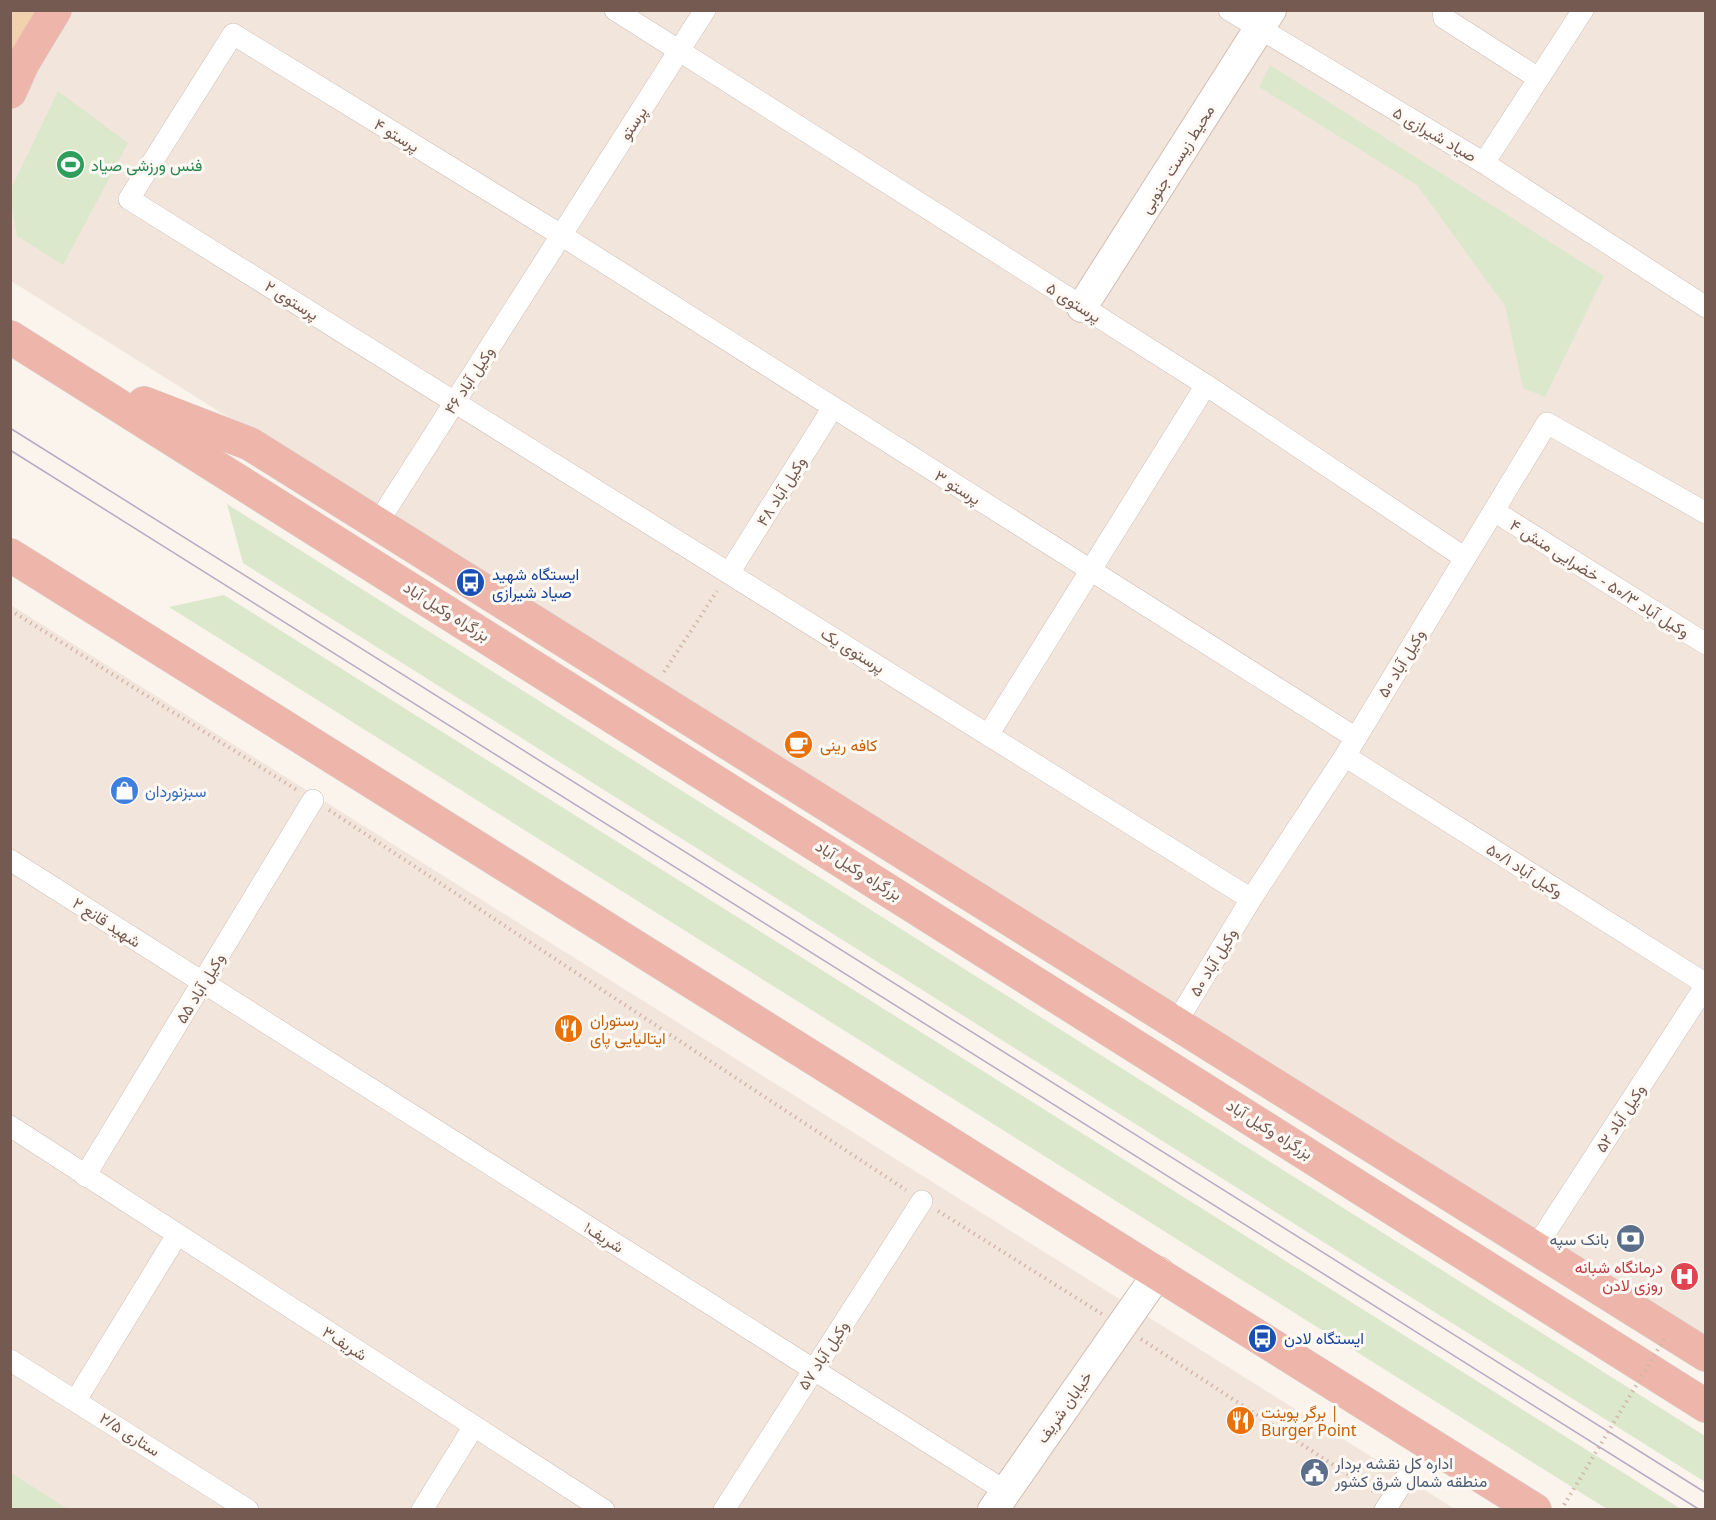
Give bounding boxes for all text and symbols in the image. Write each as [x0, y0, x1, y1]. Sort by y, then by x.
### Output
street label: محیط زیست جنوبی [1135, 100, 1219, 218]
street label: صیاد شیرازی ۵ [1389, 101, 1481, 167]
street label: پرستو [614, 102, 653, 145]
street label: پرستو ۴ [370, 113, 424, 158]
sports icon: فنس ورزشی صیاد [54, 149, 86, 181]
place label: فنس ورزشی صیاد [91, 154, 202, 176]
street label: پرستوی ۲ [260, 275, 323, 326]
street label: پرستوی ۵ [1042, 277, 1106, 328]
street label: ۴۶ وکیل آباد [439, 342, 499, 418]
street label: ۴۸ وکیل آباد [751, 452, 811, 530]
street label: پرستو ۳ [930, 464, 985, 511]
street label: وکیل آباد ۵۰/۳ - خضرایی منش ۴ [1506, 514, 1694, 642]
place label: ایستگاه شهید صیاد شیرازی [492, 563, 579, 603]
bus stop icon: ایستگاه شهید صیاد شیرازی [455, 567, 487, 599]
street label: بزرگراه وکیل آباد [400, 576, 494, 646]
street label: پرستوی یک [816, 622, 889, 679]
street label: ۵۰ وکیل آباد [1372, 625, 1430, 701]
cafe icon: کافه رینی [783, 729, 815, 761]
place label: کافه رینی [820, 734, 877, 756]
shop icon: سبزنوردان [108, 775, 140, 807]
place label: سبزنوردان [145, 780, 206, 802]
street label: بزرگراه وکیل آباد [812, 835, 906, 905]
street label: وکیل آباد ۵۰/۱ [1482, 838, 1568, 902]
street label: شهید قانع ۲ [68, 892, 145, 953]
street label: وکیل آباد ۵۰ [1184, 924, 1242, 1000]
street label: ۵۵ وکیل آباد [170, 949, 230, 1027]
place label: رستوران ایتالیایی پای [590, 1009, 666, 1050]
restaurant icon: رستوران ایتالیایی پای [553, 1013, 585, 1045]
street label: ۵۲ وکیل آباد [1590, 1079, 1650, 1157]
street label: بزرگراه وکیل آباد [1223, 1094, 1317, 1164]
street label: شریف١ [580, 1216, 628, 1258]
bank icon: بانک سپه [1614, 1223, 1646, 1255]
place label: بانک سپه [1550, 1228, 1609, 1251]
place label: درمانگاه شبانه روزی لادن [1575, 1256, 1663, 1296]
hospital icon: درمانگاه شبانه روزی لادن [1668, 1260, 1700, 1292]
street label: ۵۷ وکیل آباد [792, 1316, 854, 1394]
street label: شریف٣ [318, 1320, 372, 1366]
bus stop icon: ایستگاه لادن [1247, 1322, 1279, 1354]
place label: ایستگاه لادن [1284, 1327, 1364, 1349]
street label: خیابان شریف [1031, 1366, 1097, 1447]
place label: برگر پوینت | Burger Point [1261, 1401, 1357, 1441]
restaurant icon: برگر پوینت | Burger Point [1224, 1405, 1256, 1437]
street label: ستاری ۲/۵ [95, 1407, 165, 1461]
place label: اداره کل نقشه بردار منطقه شمال شرق کشور [1334, 1452, 1487, 1492]
public building icon: اداره کل نقشه بردار منطقه شمال شرق کشور [1298, 1456, 1330, 1488]

